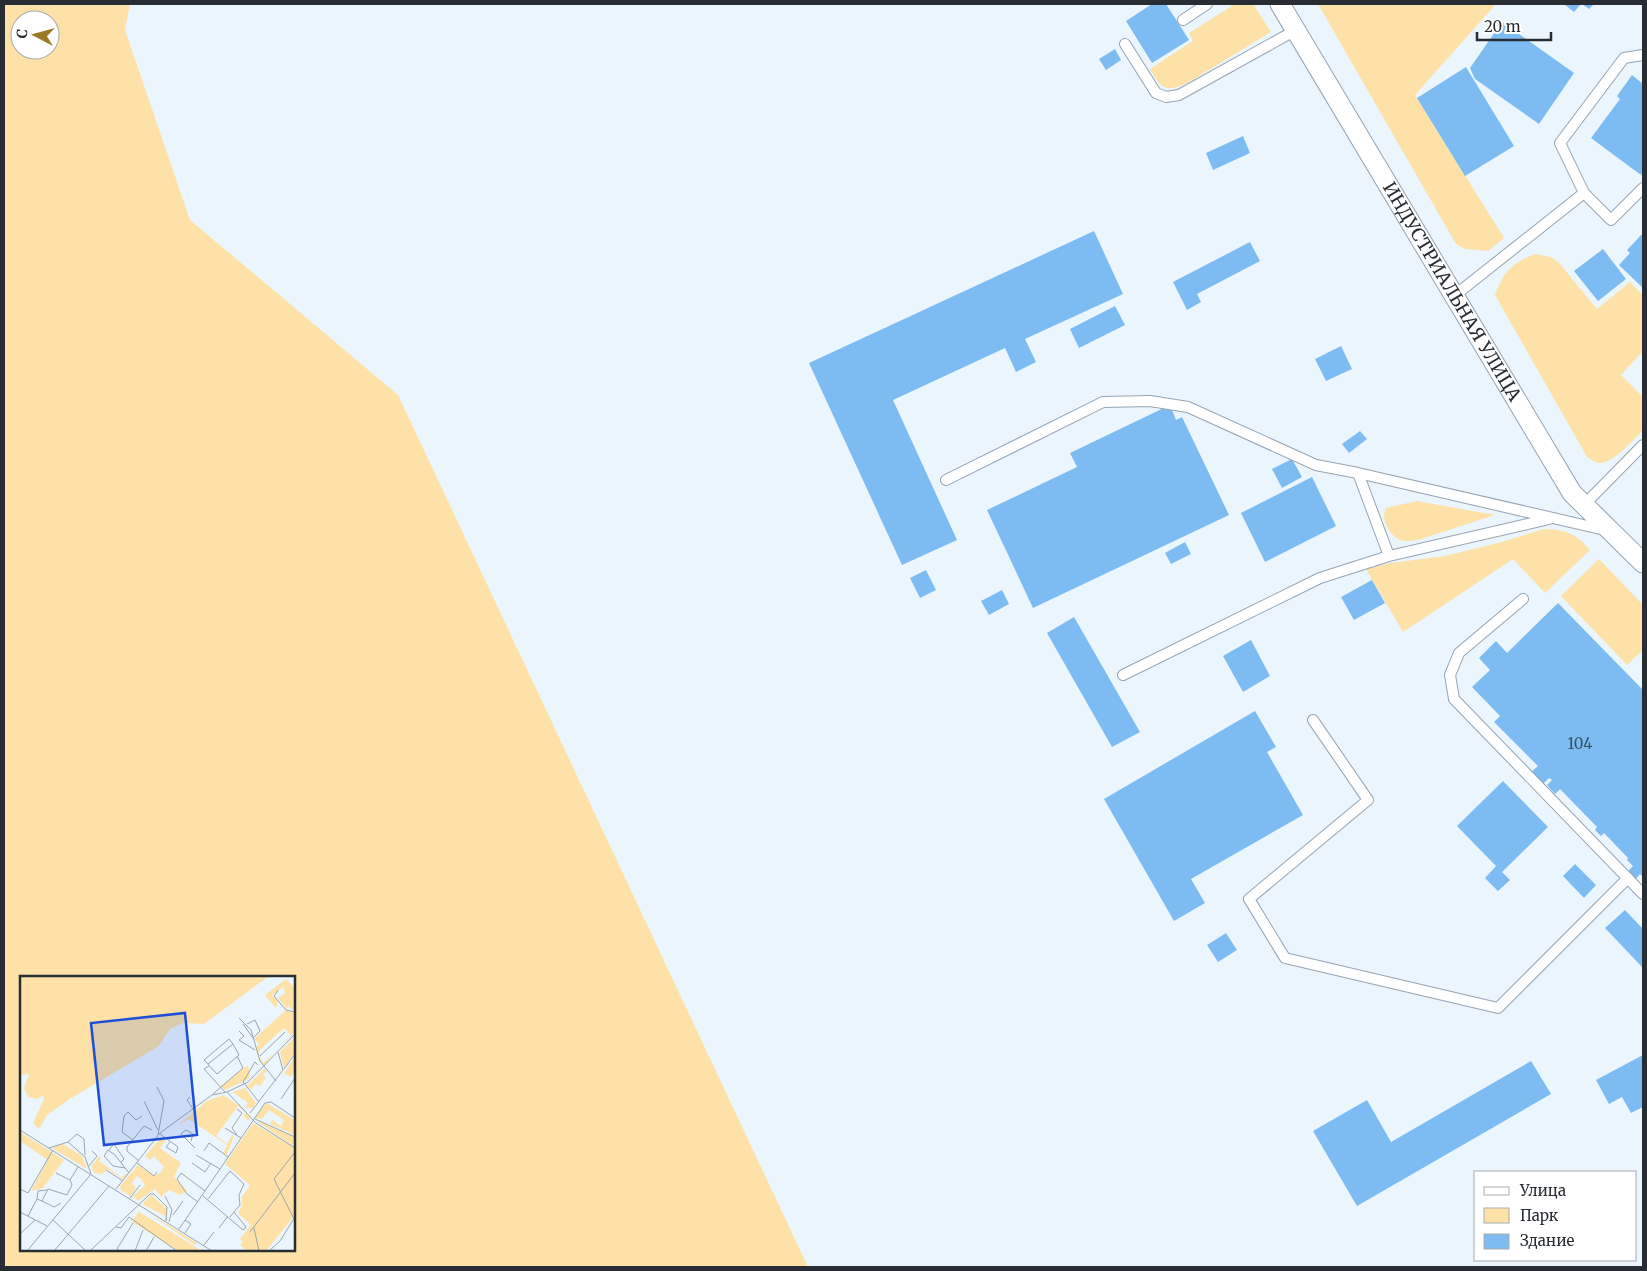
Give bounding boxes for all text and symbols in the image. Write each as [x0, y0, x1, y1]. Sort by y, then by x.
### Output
north arrow [10, 10, 60, 60]
scale bar [1477, 10, 1551, 42]
text: 20 m [1484, 17, 1521, 36]
text: С [13, 28, 32, 39]
street label: ИНДУСТРИАЛЬНАЯ УЛИЦА [1378, 178, 1527, 405]
house number: 104 [1568, 734, 1592, 753]
inset map [20, 976, 295, 1251]
legend [1474, 1171, 1637, 1261]
text: Улица [1519, 1181, 1566, 1200]
text: Парк [1520, 1206, 1559, 1225]
text: Здание [1520, 1231, 1574, 1250]

